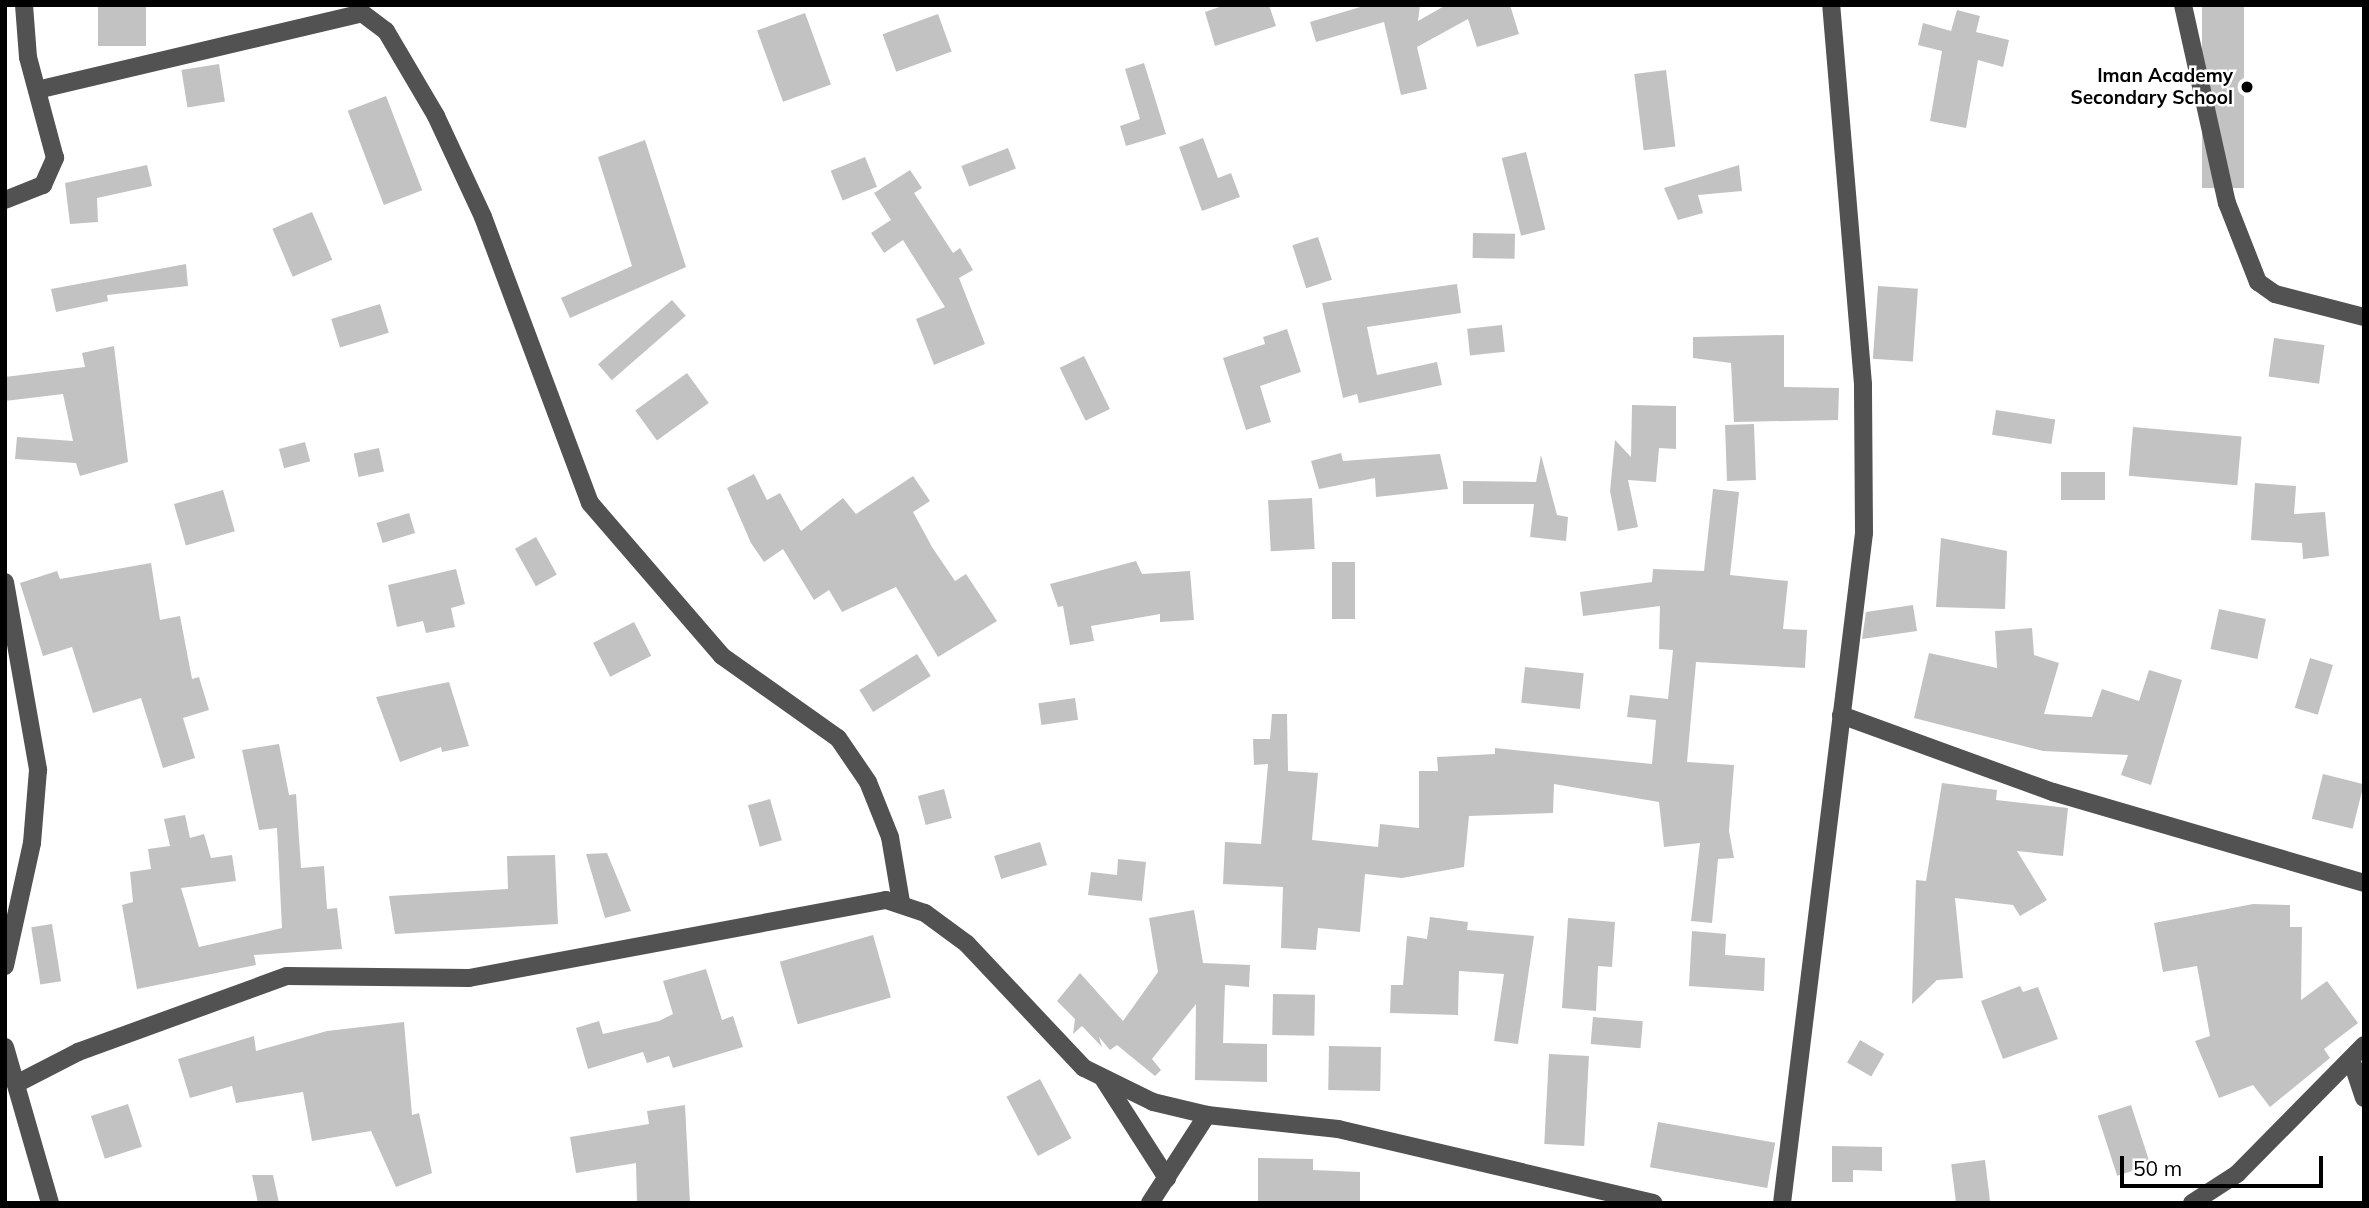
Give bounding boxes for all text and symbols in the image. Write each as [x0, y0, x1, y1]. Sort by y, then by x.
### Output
place label: Iman Academy Secondary School [2070, 65, 2233, 109]
marker: Iman Academy Secondary School [2239, 79, 2255, 95]
scale bar [2124, 1142, 2327, 1186]
text: 50 m [2133, 1155, 2182, 1181]

